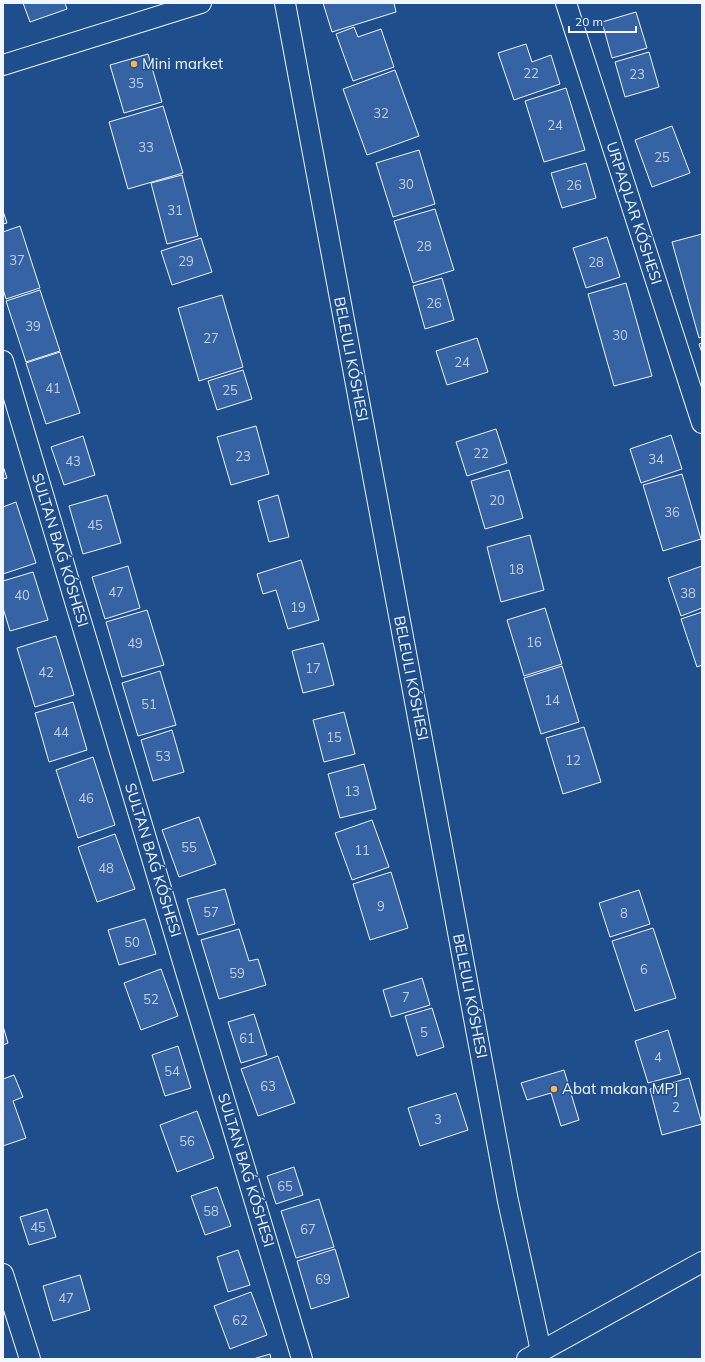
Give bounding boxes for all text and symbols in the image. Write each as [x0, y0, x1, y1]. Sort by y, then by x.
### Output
scale bar [569, 8, 636, 34]
text: 20 m [575, 14, 603, 29]
place label: Mini market [142, 54, 223, 73]
marker: Mini market [129, 59, 139, 69]
house number: 22 [523, 65, 539, 81]
house number: 23 [629, 66, 645, 82]
house number: 35 [128, 75, 144, 91]
house number: 32 [373, 105, 389, 121]
house number: 24 [547, 117, 563, 133]
house number: 33 [138, 139, 154, 155]
street label: URPAQLAR KÓSHESI [602, 139, 667, 287]
house number: 25 [654, 149, 670, 165]
house number: 30 [398, 176, 414, 192]
house number: 26 [566, 177, 582, 193]
house number: 31 [167, 202, 183, 218]
house number: 28 [416, 238, 432, 254]
house number: 37 [9, 252, 25, 268]
house number: 29 [178, 253, 194, 269]
house number: 28 [588, 254, 604, 270]
street label: BELEULI KÓSHESI [330, 295, 373, 423]
house number: 26 [426, 295, 442, 311]
house number: 39 [25, 318, 41, 334]
house number: 30 [612, 327, 628, 343]
house number: 27 [203, 330, 219, 346]
house number: 24 [454, 354, 470, 370]
house number: 41 [45, 380, 61, 396]
house number: 25 [222, 382, 238, 398]
house number: 22 [473, 445, 489, 461]
house number: 23 [235, 448, 251, 464]
house number: 34 [648, 451, 664, 467]
house number: 43 [65, 453, 81, 469]
street label: SULTAN BAǴ KÓSHESI [28, 471, 93, 629]
house number: 20 [489, 492, 505, 508]
house number: 36 [664, 504, 680, 520]
house number: 45 [87, 517, 103, 533]
house number: 18 [508, 561, 524, 577]
house number: 47 [108, 584, 124, 600]
house number: 38 [680, 585, 696, 601]
house number: 40 [14, 587, 30, 603]
house number: 19 [290, 599, 306, 615]
street label: BELEULI KÓSHESI [390, 614, 433, 742]
house number: 16 [526, 634, 542, 650]
house number: 49 [127, 635, 143, 651]
house number: 17 [305, 660, 321, 676]
house number: 42 [38, 664, 54, 680]
house number: 14 [544, 692, 560, 708]
house number: 51 [141, 696, 157, 712]
house number: 44 [53, 724, 69, 740]
house number: 15 [326, 729, 342, 745]
house number: 53 [155, 748, 171, 764]
house number: 12 [565, 752, 581, 768]
street label: SULTAN BAǴ KÓSHESI [121, 781, 186, 939]
house number: 13 [344, 783, 360, 799]
house number: 46 [78, 790, 94, 806]
house number: 55 [181, 839, 197, 855]
house number: 11 [354, 842, 370, 858]
house number: 48 [98, 860, 114, 876]
house number: 9 [377, 898, 385, 914]
house number: 57 [203, 904, 219, 920]
house number: 8 [620, 905, 628, 921]
street label: BELEULI KÓSHESI [449, 932, 492, 1060]
house number: 50 [124, 934, 140, 950]
house number: 6 [640, 961, 648, 977]
house number: 59 [229, 965, 245, 981]
house number: 7 [402, 989, 410, 1005]
house number: 52 [143, 991, 159, 1007]
house number: 5 [420, 1024, 428, 1040]
house number: 61 [239, 1030, 255, 1046]
house number: 4 [654, 1049, 662, 1065]
house number: 54 [164, 1063, 180, 1079]
house number: 63 [260, 1078, 276, 1094]
place label: Abat makan MPJ [562, 1079, 678, 1098]
marker: Abat makan MPJ [549, 1084, 559, 1094]
street label: SULTAN BAǴ KÓSHESI [214, 1091, 279, 1249]
house number: 2 [672, 1099, 680, 1115]
house number: 3 [434, 1111, 442, 1127]
house number: 56 [179, 1133, 195, 1149]
house number: 65 [277, 1178, 293, 1194]
house number: 58 [203, 1203, 219, 1219]
house number: 45 [30, 1219, 46, 1235]
house number: 67 [300, 1221, 316, 1237]
house number: 69 [315, 1271, 331, 1287]
house number: 47 [58, 1290, 74, 1306]
house number: 62 [232, 1312, 248, 1328]

